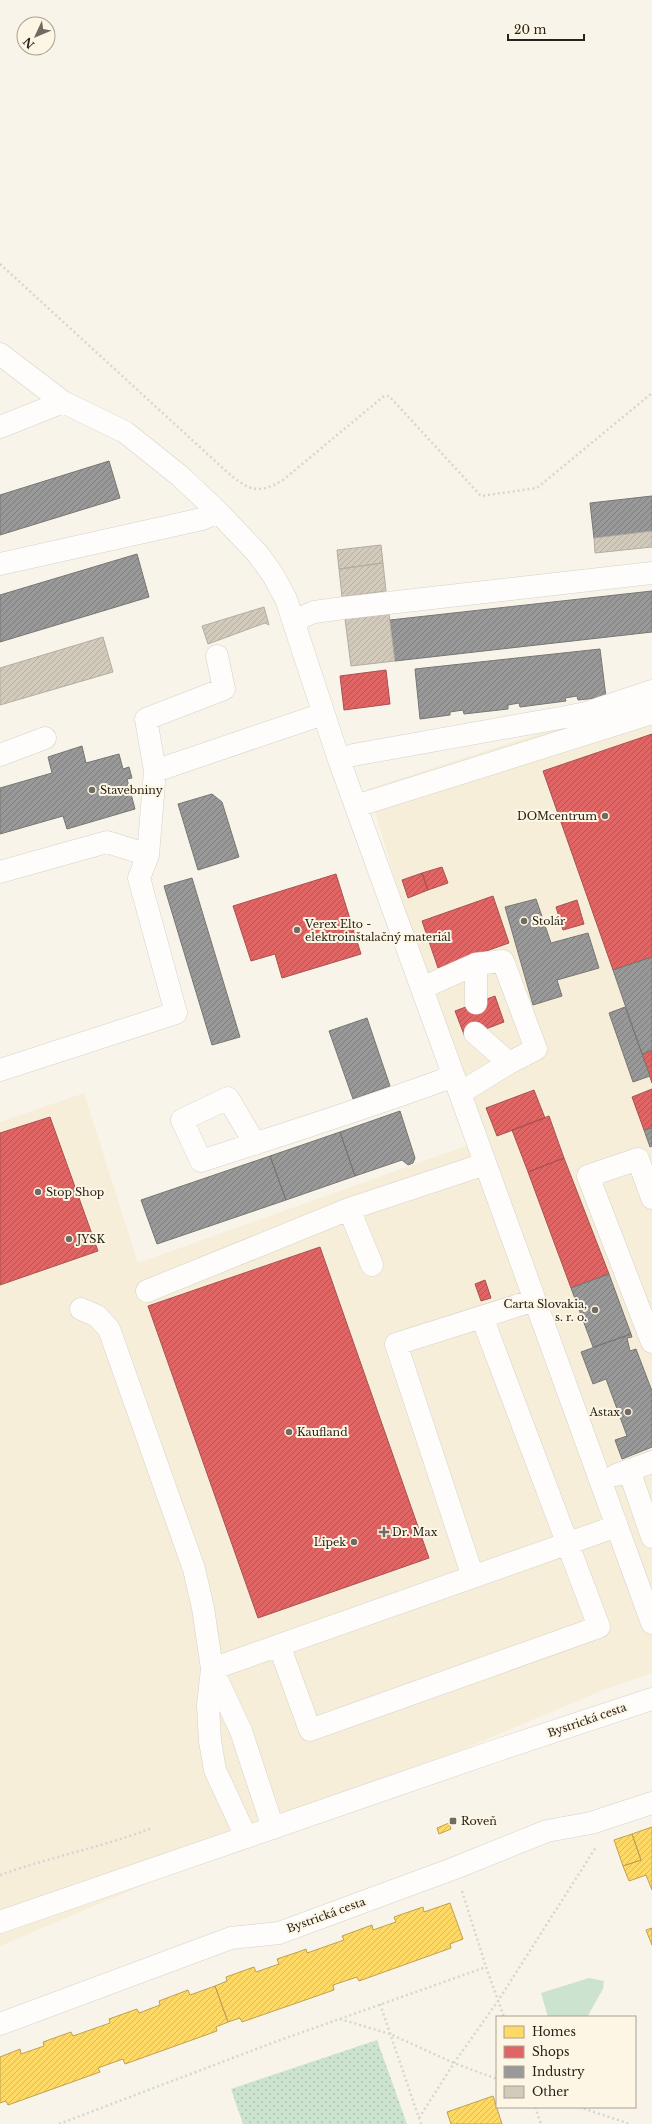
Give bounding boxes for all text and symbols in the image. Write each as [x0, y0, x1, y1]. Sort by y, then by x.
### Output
north arrow [16, 16, 56, 56]
scale bar [508, 16, 584, 42]
text: 20 m [514, 22, 546, 37]
text: N [20, 34, 37, 52]
place label: Stavebniny [100, 783, 163, 797]
marker: Stavebniny [87, 785, 97, 795]
place label: DOMcentrum [517, 809, 597, 823]
marker: DOMcentrum [600, 811, 610, 821]
place label: Stolár [532, 914, 566, 928]
marker: Stolár [519, 916, 529, 926]
place label: Verex Elto - elektroinštalačný materiál [304, 917, 451, 944]
marker: Verex Elto - elektroinštalačný materiál [292, 925, 302, 935]
place label: Stop Shop [46, 1185, 104, 1199]
marker: Stop Shop [33, 1187, 43, 1197]
place label: JYSK [75, 1232, 105, 1246]
marker: JYSK [64, 1234, 74, 1244]
place label: Carta Slovakia, s. r. o. [504, 1297, 587, 1324]
marker: Carta Slovakia, s. r. o. [590, 1305, 600, 1315]
place label: Astax [589, 1405, 620, 1419]
marker: Astax [623, 1407, 633, 1417]
place label: Kaufland [297, 1425, 348, 1439]
marker: Kaufland [284, 1427, 294, 1437]
place label: Dr. Max [392, 1525, 438, 1539]
marker: Dr. Max [379, 1527, 389, 1537]
place label: Lipek [314, 1535, 346, 1549]
marker: Lipek [349, 1537, 359, 1547]
street label: Bystrická cesta [546, 1700, 629, 1740]
place label: Roveň [461, 1814, 497, 1828]
marker: Roveň [448, 1816, 458, 1826]
street label: Bystrická cesta [285, 1894, 368, 1936]
legend [496, 2016, 636, 2108]
text: Homes [532, 2024, 576, 2039]
text: Shops [532, 2044, 569, 2059]
text: Industry [532, 2064, 585, 2079]
text: Other [532, 2084, 569, 2099]

